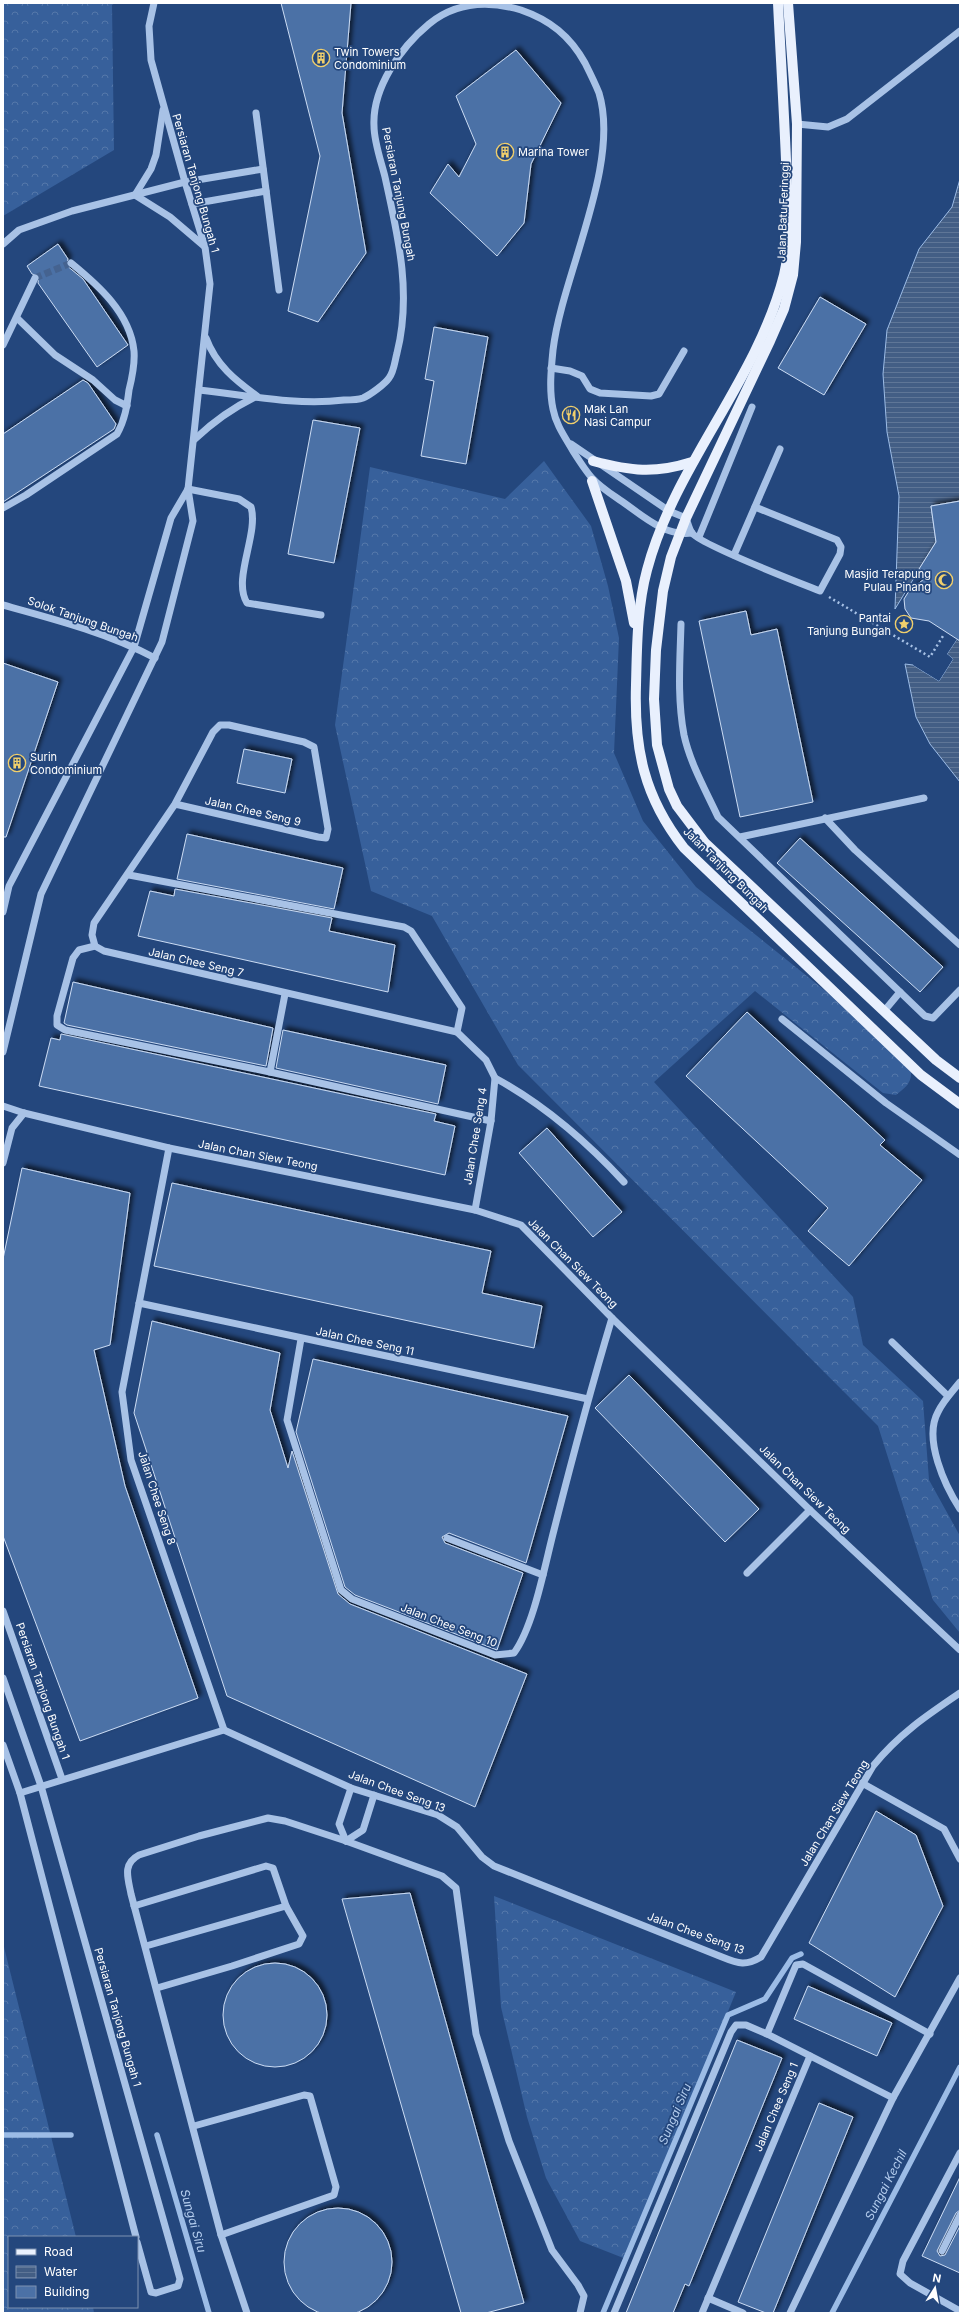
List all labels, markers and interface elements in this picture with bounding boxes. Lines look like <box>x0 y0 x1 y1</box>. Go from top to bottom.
place label: Twin Towers Condominium <box>334 45 406 72</box>
building icon: Twin Towers Condominium <box>311 48 331 68</box>
street label: Persiaran Tanjong Bungah 1 <box>169 112 223 254</box>
street label: Persiaran Tanjung Bungah <box>379 126 419 262</box>
building icon: Marina Tower <box>495 142 515 162</box>
place label: Marina Tower <box>518 145 589 159</box>
street label: Jalan Batu Feringgi <box>774 162 792 262</box>
place label: Mak Lan Nasi Campur <box>584 402 651 429</box>
restaurant icon: Mak Lan Nasi Campur <box>561 405 581 425</box>
place label: Masjid Terapung Pulau Pinang <box>844 567 931 594</box>
mosque icon: Masjid Terapung Pulau Pinang <box>934 570 954 590</box>
street label: Solok Tanjung Bungah <box>26 593 140 645</box>
place label: Pantai Tanjung Bungah <box>807 611 891 638</box>
place icon: Pantai Tanjung Bungah <box>894 614 914 634</box>
place label: Surin Condominium <box>30 750 102 777</box>
building icon: Surin Condominium <box>7 753 27 773</box>
street label: Jalan Chee Seng 9 <box>204 793 302 829</box>
street label: Jalan Tanjung Bungah <box>680 824 772 916</box>
street label: Jalan Chee Seng 7 <box>147 944 245 980</box>
street label: Jalan Chee Seng 4 <box>460 1086 490 1186</box>
street label: Jalan Chan Siew Teong <box>197 1137 319 1173</box>
street label: Jalan Chan Siew Teong <box>525 1215 621 1311</box>
street label: Jalan Chee Seng 11 <box>315 1324 415 1358</box>
street label: Jalan Chan Siew Teong <box>756 1442 854 1536</box>
street label: Jalan Chee Seng 8 <box>135 1449 179 1547</box>
street label: Jalan Chee Seng 10 <box>399 1600 499 1650</box>
street label: Persiaran Tanjong Bungah 1 <box>13 1621 73 1761</box>
street label: Jalan Chan Siew Teong <box>797 1757 871 1869</box>
street label: Jalan Chee Seng 13 <box>346 1767 448 1815</box>
street label: Jalan Chee Seng 13 <box>645 1909 747 1957</box>
street label: Persiaran Tanjong Bungah 1 <box>91 1946 145 2088</box>
street label: Jalan Chee Seng 1 <box>751 2060 801 2154</box>
water label: Sungai Siru <box>655 2081 694 2147</box>
water label: Sungai Kechil <box>861 2147 910 2223</box>
water label: Sungai Siru <box>177 2187 210 2254</box>
legend <box>8 2236 138 2308</box>
text: Road <box>44 2244 73 2259</box>
text: Water <box>44 2264 78 2279</box>
north arrow <box>915 2268 955 2308</box>
text: N <box>931 2271 942 2286</box>
text: Building <box>44 2284 89 2299</box>

